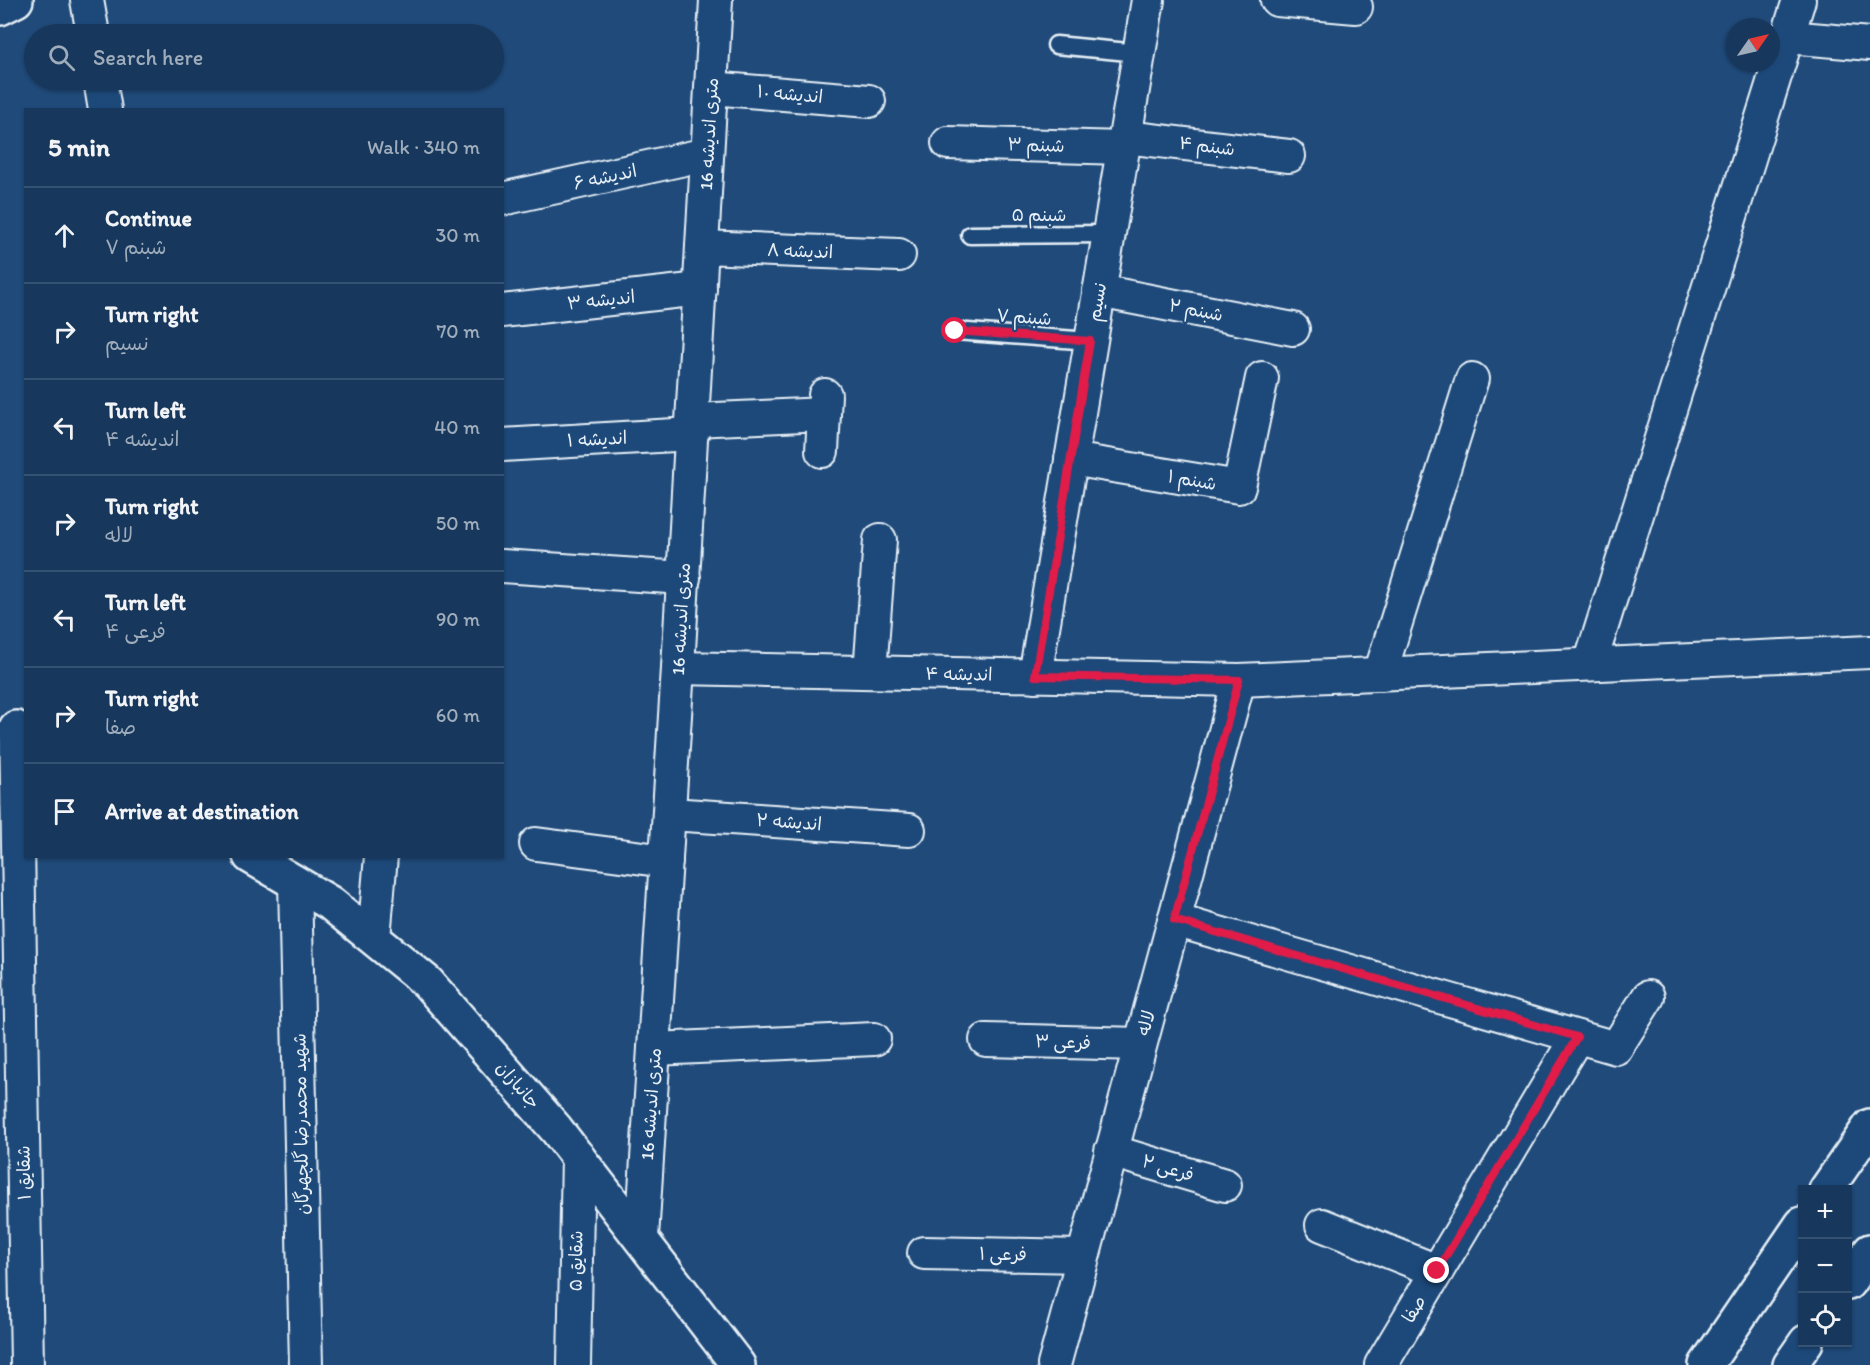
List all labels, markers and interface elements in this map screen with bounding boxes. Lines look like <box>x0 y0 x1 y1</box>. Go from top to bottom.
north arrow <box>1726 18 1780 72</box>
search box <box>24 24 504 90</box>
icon: search <box>45 41 78 74</box>
text: Search here <box>93 44 203 71</box>
street label: 16 متری اندیشه <box>695 77 723 191</box>
street label: اندیشه ۱۰ <box>756 80 824 108</box>
text: 5 min <box>48 131 110 163</box>
street label: شبنم ۴ <box>1177 132 1236 163</box>
street label: شبنم ۳ <box>1007 133 1065 160</box>
text: Walk · 340 m <box>367 135 480 159</box>
street label: اندیشه ۶ <box>571 160 639 194</box>
street label: شبنم ۵ <box>1011 204 1067 229</box>
text: Continue <box>105 205 192 232</box>
icon: ahead <box>48 219 81 252</box>
text: 30 m <box>435 223 480 247</box>
text: شبنم ۷ <box>105 235 166 259</box>
street label: اندیشه ۸ <box>767 239 833 263</box>
street label: نسیم <box>1083 281 1114 324</box>
street label: اندیشه ۳ <box>566 285 636 315</box>
street label: شبنم ۲ <box>1166 294 1225 329</box>
text: Turn right <box>105 301 199 328</box>
street label: شبنم ۷ <box>995 304 1052 333</box>
icon: right <box>48 315 81 348</box>
route start <box>941 317 967 343</box>
text: 70 m <box>436 319 480 343</box>
text: نسیم <box>105 331 149 355</box>
text: Turn left <box>105 397 186 424</box>
icon: left <box>48 411 81 444</box>
text: 40 m <box>434 415 480 439</box>
street label: اندیشه ۱ <box>566 426 628 452</box>
text: اندیشه ۴ <box>105 427 180 451</box>
street label: شبنم ۱ <box>1165 465 1218 498</box>
text: Turn right <box>105 493 199 520</box>
icon: right <box>48 507 81 540</box>
text: 50 m <box>436 511 480 535</box>
text: لاله <box>105 523 133 547</box>
street label: 16 متری اندیشه <box>667 562 695 676</box>
text: Turn left <box>105 589 186 616</box>
icon: left <box>48 603 81 636</box>
text: 90 m <box>436 607 480 631</box>
text: فرعی ۴ <box>105 619 166 643</box>
street label: اندیشه ۴ <box>925 662 993 686</box>
text: Turn right <box>105 685 199 712</box>
icon: right <box>48 699 81 732</box>
text: 60 m <box>436 703 480 727</box>
text: صفا <box>105 715 136 739</box>
icon: arrive <box>48 795 81 828</box>
text: Arrive at destination <box>105 798 299 825</box>
street label: اندیشه ۲ <box>755 809 823 835</box>
street label: لاله <box>1132 1008 1160 1038</box>
street label: فرعی ۳ <box>1035 1030 1091 1054</box>
street label: شهید محمدرضا گلچهرگان <box>288 1033 315 1215</box>
street label: 16 متری اندیشه <box>636 1047 666 1161</box>
street label: جانبازان <box>491 1057 545 1113</box>
street label: شقایق ۱ <box>13 1145 35 1201</box>
street label: فرعی ۲ <box>1139 1150 1197 1186</box>
map controls <box>1798 1185 1852 1347</box>
button: + <box>1798 1185 1852 1239</box>
street label: شقایق ۵ <box>564 1230 588 1292</box>
button: − <box>1798 1239 1852 1293</box>
street label: فرعی ۱ <box>979 1243 1027 1265</box>
route end <box>1423 1257 1449 1283</box>
street label: صفا <box>1397 1291 1431 1327</box>
button: locate <box>1798 1293 1852 1347</box>

